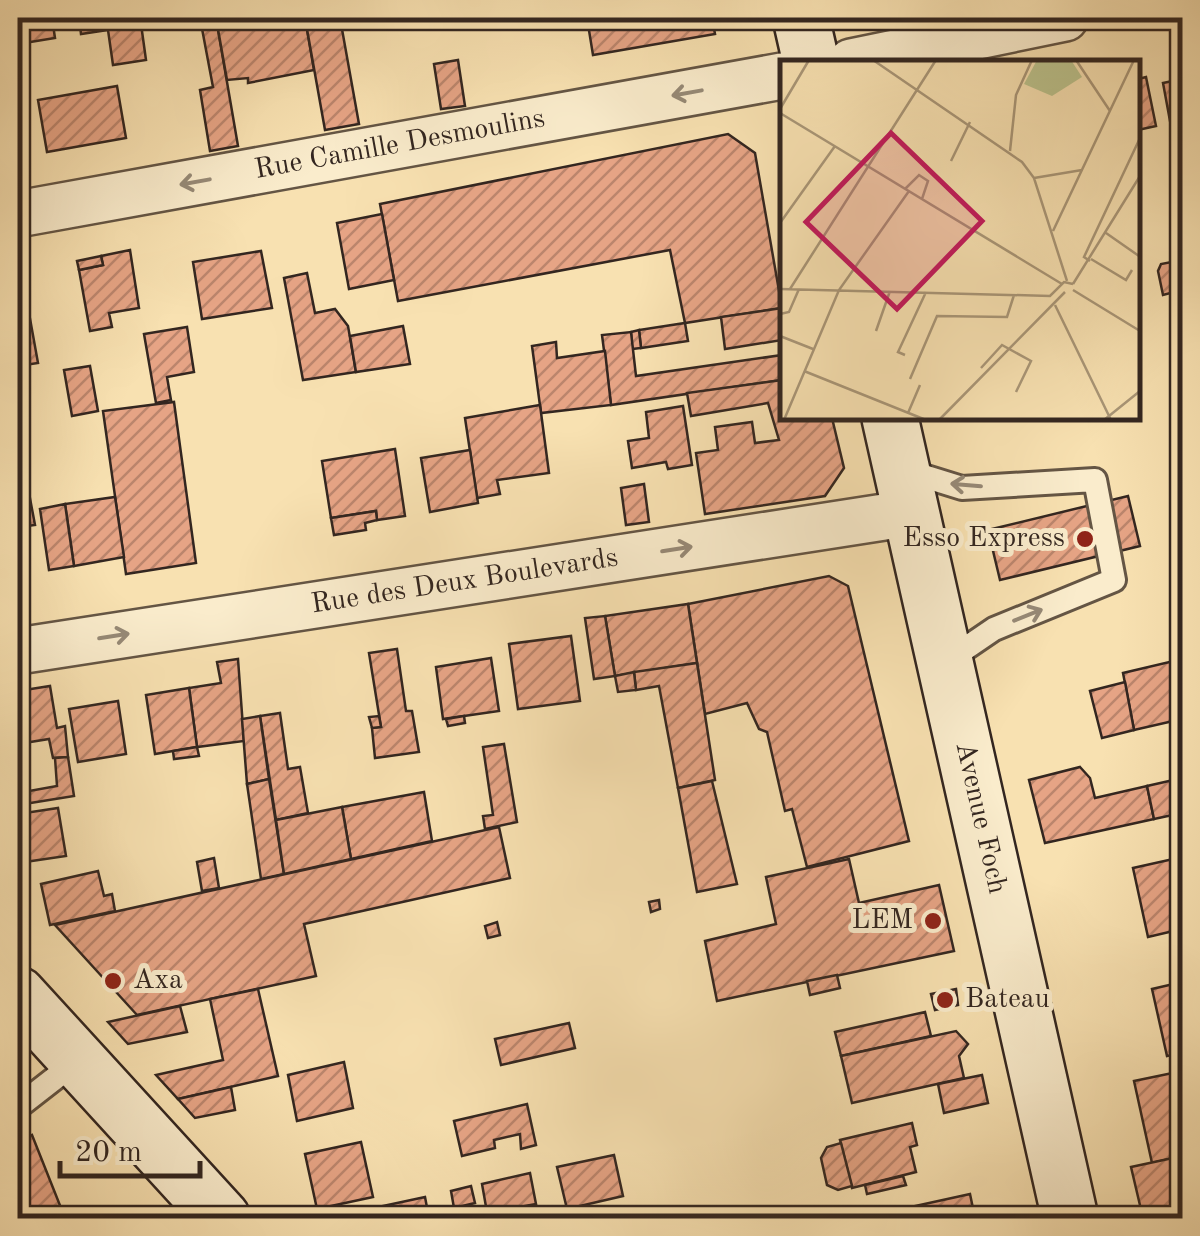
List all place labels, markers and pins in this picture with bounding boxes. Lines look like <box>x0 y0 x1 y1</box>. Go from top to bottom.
place label: Esso Express <box>903 525 1065 553</box>
marker: Esso Express <box>1074 528 1096 550</box>
place label: LEM <box>851 907 913 935</box>
marker: LEM <box>922 910 944 932</box>
place label: Axa <box>133 967 183 995</box>
marker: Axa <box>102 970 124 992</box>
place label: Bateau <box>965 986 1050 1014</box>
marker: Bateau <box>934 989 956 1011</box>

